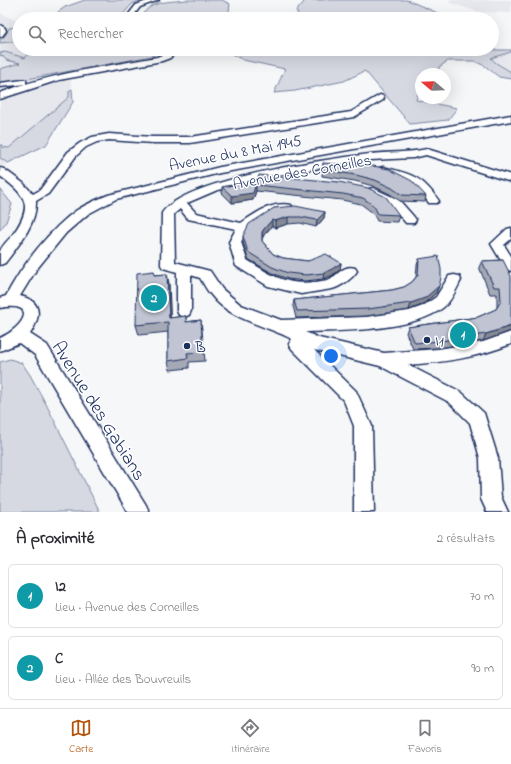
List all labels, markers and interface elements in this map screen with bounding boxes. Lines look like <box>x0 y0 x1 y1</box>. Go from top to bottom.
search box <box>12 12 499 56</box>
icon: search <box>26 23 48 45</box>
text: Rechercher <box>58 23 123 45</box>
north arrow <box>415 68 451 104</box>
street label: Avenue du 8 Mai 1945 <box>167 129 304 179</box>
street label: Avenue des Corneilles <box>231 149 374 197</box>
pin: 2 <box>141 283 167 313</box>
pin: 1 <box>450 320 476 350</box>
place label: I1 <box>435 330 444 354</box>
marker: I1 <box>422 335 432 345</box>
street label: Avenue des Gabians <box>44 336 152 486</box>
place label: B <box>194 336 206 360</box>
marker: B <box>182 341 192 351</box>
your location <box>321 346 341 366</box>
text: À proximité <box>16 526 94 551</box>
text: 2 résultats <box>437 529 495 548</box>
text: I2 <box>55 576 66 598</box>
text: 1 <box>28 587 32 606</box>
text: 70 m <box>470 587 494 606</box>
text: Lieu · Avenue des Corneilles <box>55 598 199 617</box>
text: C <box>55 648 63 670</box>
text: 2 <box>27 659 33 678</box>
text: 90 m <box>471 659 494 678</box>
text: Lieu · Allée des Bouvreuils <box>55 670 191 689</box>
tab: Carte <box>69 717 93 757</box>
tab: Itinéraire <box>231 717 270 757</box>
tab: Favoris <box>408 717 442 757</box>

